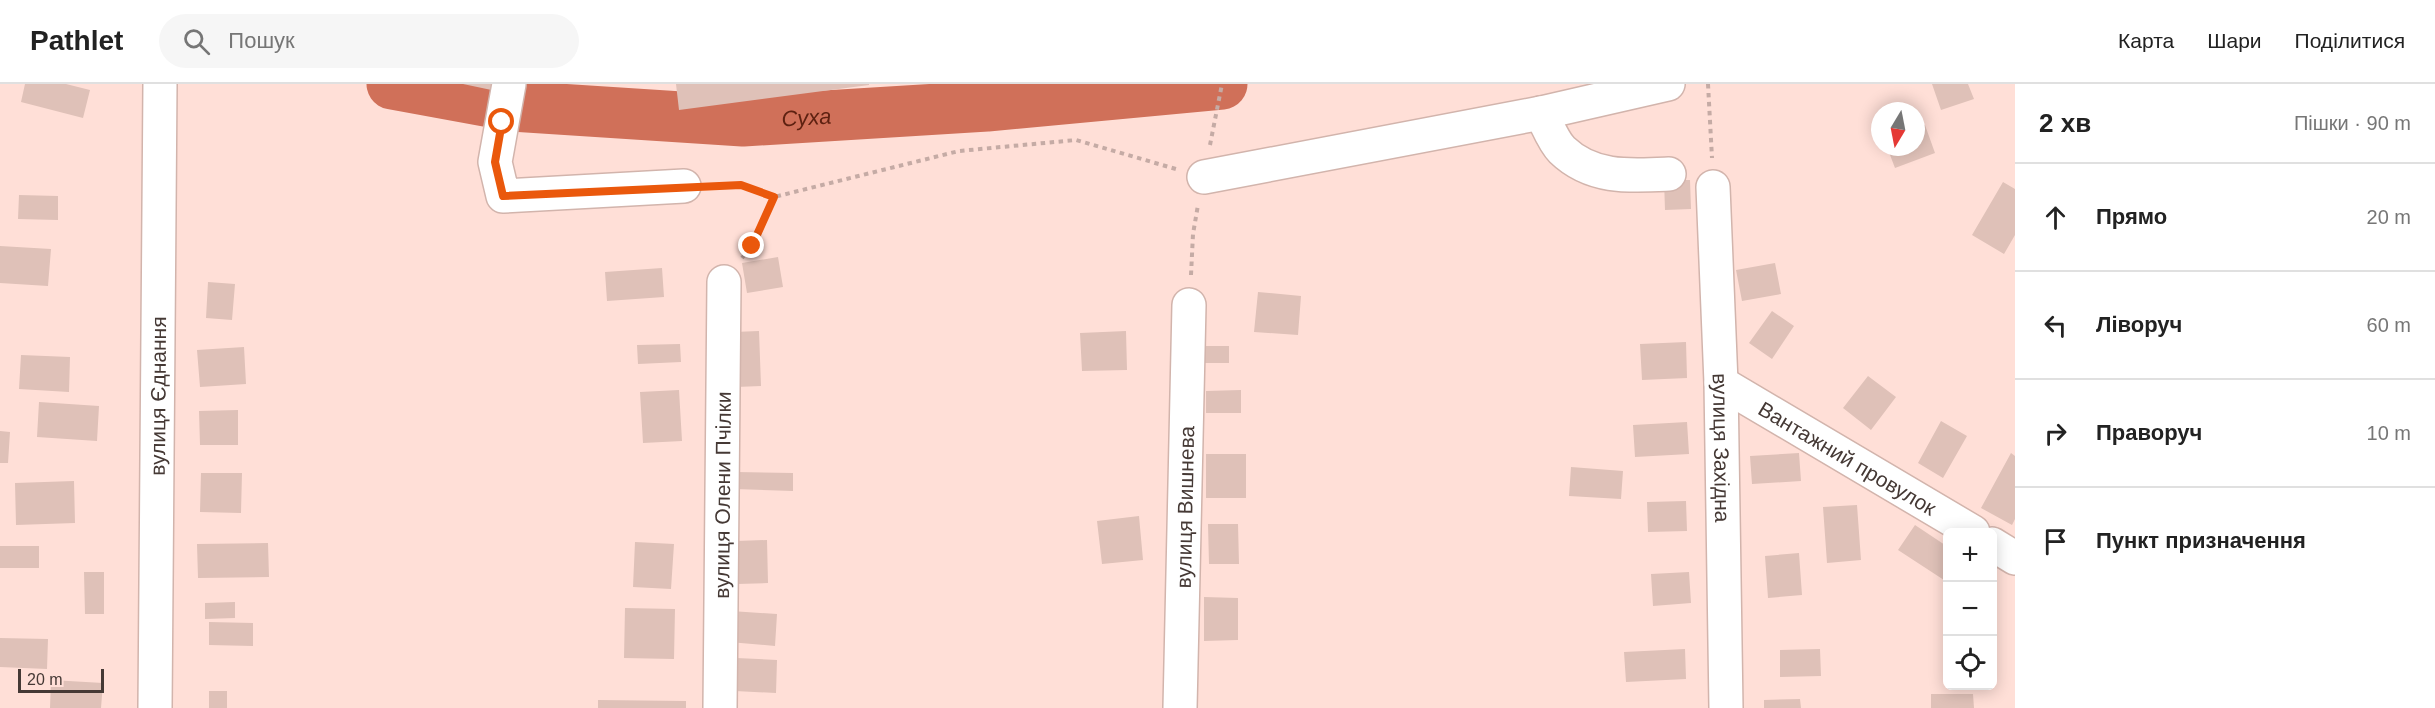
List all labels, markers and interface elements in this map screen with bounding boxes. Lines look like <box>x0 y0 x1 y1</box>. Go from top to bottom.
search box <box>159 14 579 68</box>
text: Pathlet <box>30 25 123 56</box>
icon: search <box>180 25 213 58</box>
text: Пошук <box>228 28 295 53</box>
text: Карта <box>2118 29 2174 52</box>
text: Шари <box>2207 29 2262 52</box>
text: Поділитися <box>2295 29 2405 52</box>
north arrow <box>1871 102 1925 156</box>
water label: Суха <box>781 103 832 131</box>
route start <box>488 108 514 134</box>
text: 2 хв <box>2039 108 2091 138</box>
text: Пішки · 90 m <box>2294 112 2411 134</box>
icon: ahead <box>2039 201 2072 234</box>
text: Прямо <box>2096 204 2167 229</box>
text: 20 m <box>2367 206 2411 228</box>
route end <box>738 232 764 258</box>
icon: left <box>2039 309 2072 342</box>
text: Ліворуч <box>2096 312 2182 337</box>
text: 60 m <box>2367 314 2411 336</box>
street label: вулиця Єднання <box>145 316 170 476</box>
street label: вулиця Західна <box>1709 373 1735 523</box>
street label: вулиця Олени Пчілки <box>710 391 734 599</box>
street label: Вантажний провулок <box>1755 396 1941 520</box>
icon: right <box>2039 417 2072 450</box>
text: Праворуч <box>2096 420 2202 445</box>
text: 10 m <box>2367 422 2411 444</box>
street label: вулиця Вишнева <box>1171 425 1198 589</box>
icon: arrive <box>2039 525 2072 558</box>
map controls <box>1943 528 1997 690</box>
button: + <box>1943 528 1997 582</box>
text: Пункт призначення <box>2096 528 2306 553</box>
button: − <box>1943 582 1997 636</box>
button: locate <box>1943 636 1997 690</box>
scale bar <box>18 666 104 694</box>
text: 20 m <box>27 671 63 688</box>

